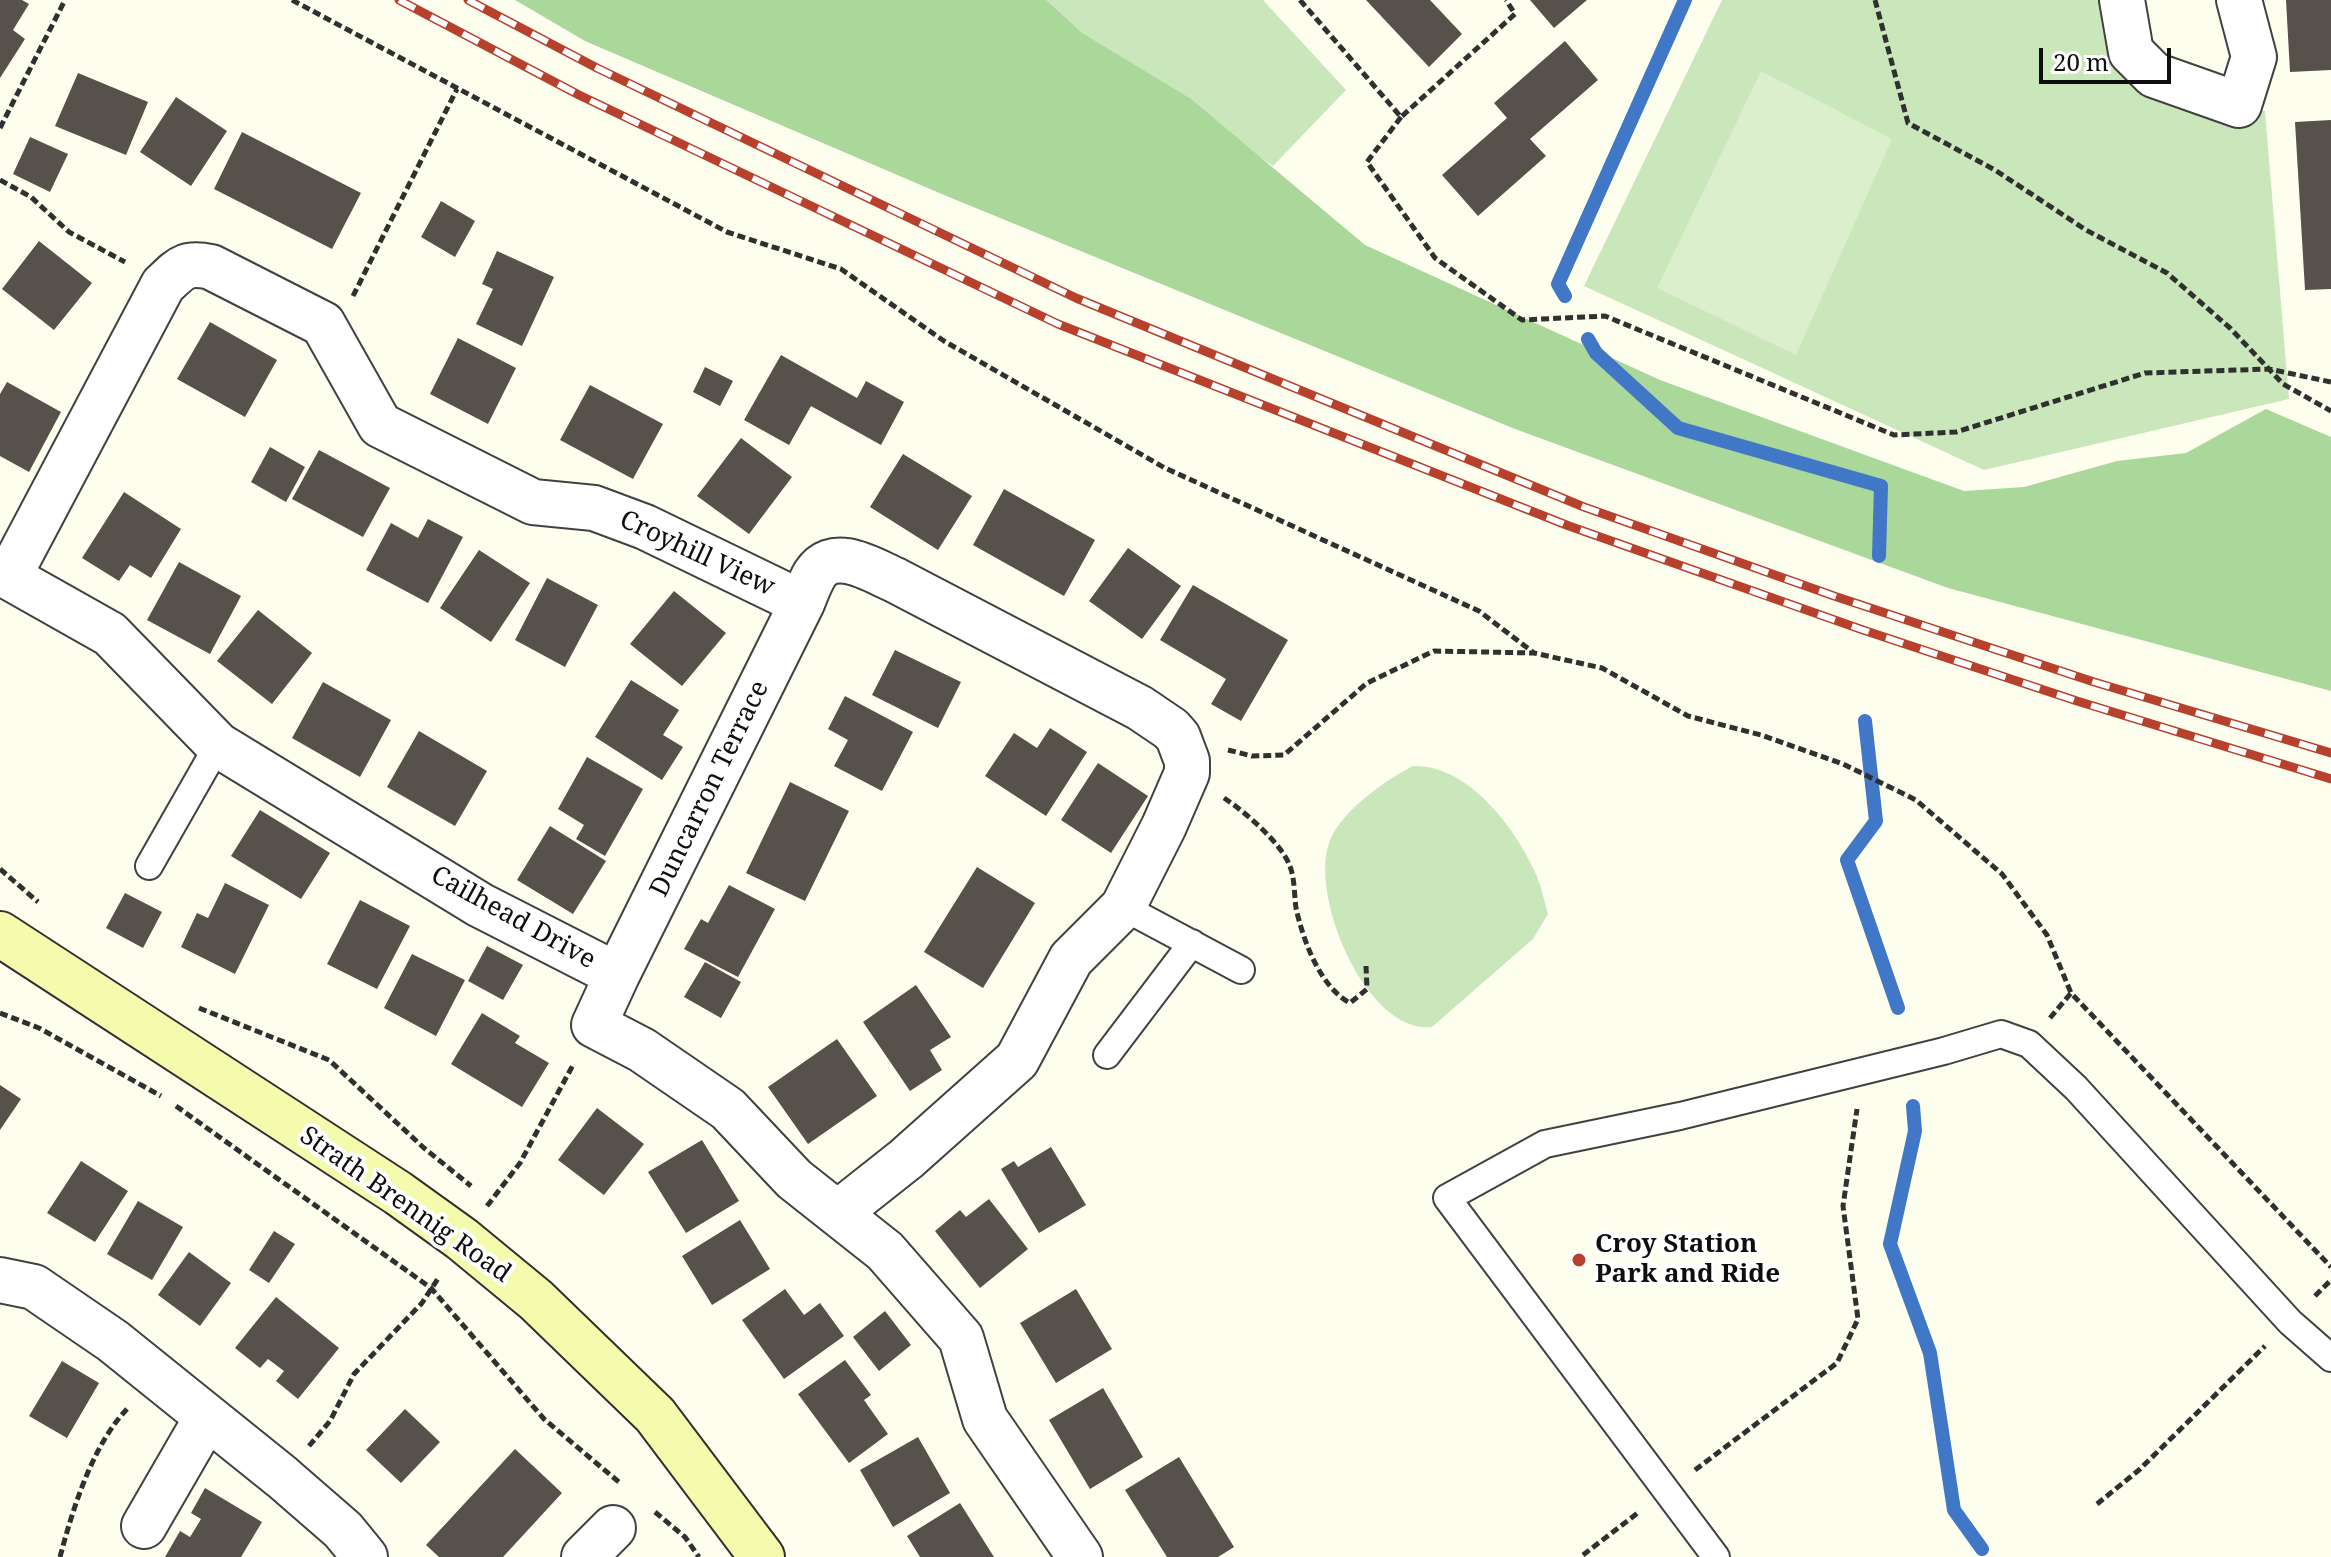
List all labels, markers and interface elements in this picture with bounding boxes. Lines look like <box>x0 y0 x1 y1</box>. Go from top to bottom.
scale bar <box>2043 32 2175 82</box>
text: 20 m <box>2053 45 2109 78</box>
street label: Croyhill View <box>615 505 779 603</box>
street label: Duncarron Terrace <box>644 676 776 902</box>
street label: Cailhead Drive <box>425 860 601 976</box>
street label: Strath Brennig Road <box>293 1120 517 1290</box>
place label: Croy Station Park and Ride <box>1595 1229 1780 1290</box>
marker: Croy Station Park and Ride <box>1570 1251 1588 1269</box>

